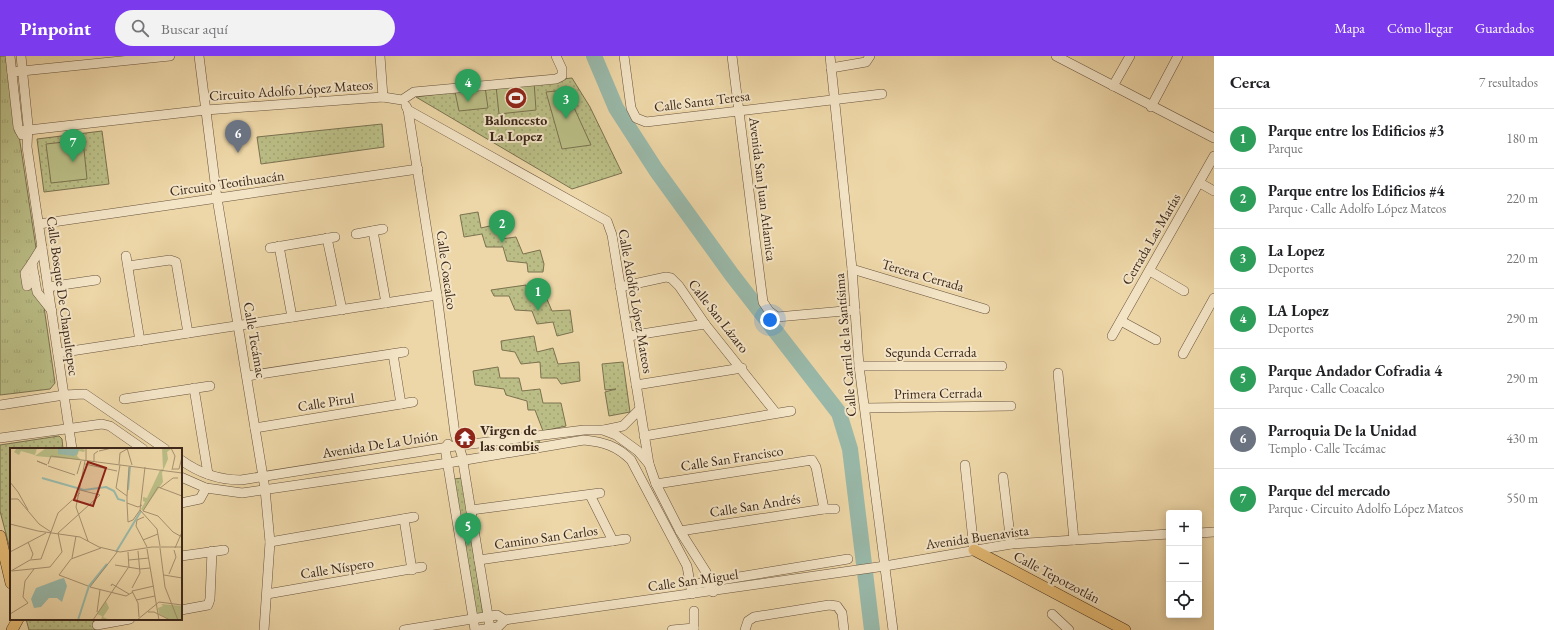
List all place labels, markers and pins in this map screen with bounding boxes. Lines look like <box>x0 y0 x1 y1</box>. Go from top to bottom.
pin: 4 <box>455 69 481 102</box>
sports icon: Baloncesto La Lopez <box>503 85 529 111</box>
pin: 3 <box>553 86 579 119</box>
place label: Baloncesto La Lopez <box>485 111 547 145</box>
pin: 6 <box>225 120 251 153</box>
pin: 7 <box>60 129 86 162</box>
pin: 2 <box>489 210 515 243</box>
pin: 1 <box>525 278 551 311</box>
place label: Virgen de las combis <box>480 421 539 455</box>
temple icon: Virgen de las combis <box>452 425 478 451</box>
pin: 5 <box>455 513 481 546</box>

